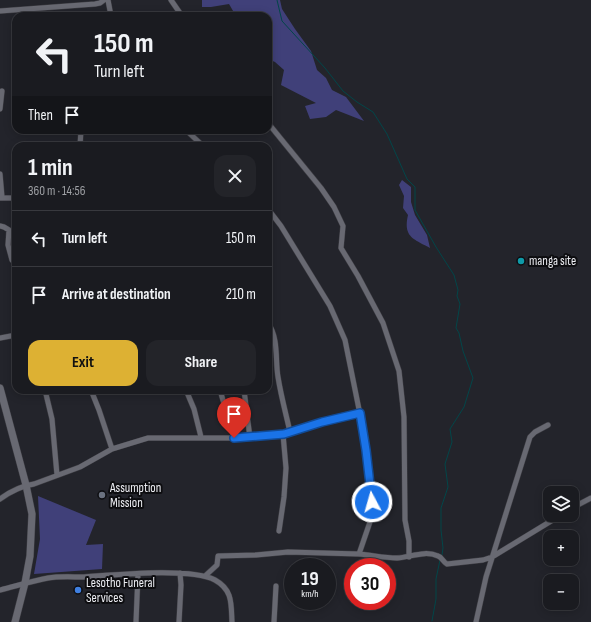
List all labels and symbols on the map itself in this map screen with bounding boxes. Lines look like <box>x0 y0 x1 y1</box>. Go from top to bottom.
place label: manga site <box>529 253 576 269</box>
marker: manga site <box>516 256 526 266</box>
pin <box>217 397 251 438</box>
place label: Assumption Mission <box>109 480 161 511</box>
position arrow <box>351 481 393 523</box>
marker: Assumption Mission <box>97 490 107 500</box>
speed limit sign: 30 <box>344 558 396 610</box>
place label: Lesotho Funeral Services <box>86 575 155 606</box>
marker: Lesotho Funeral Services <box>73 585 83 595</box>

